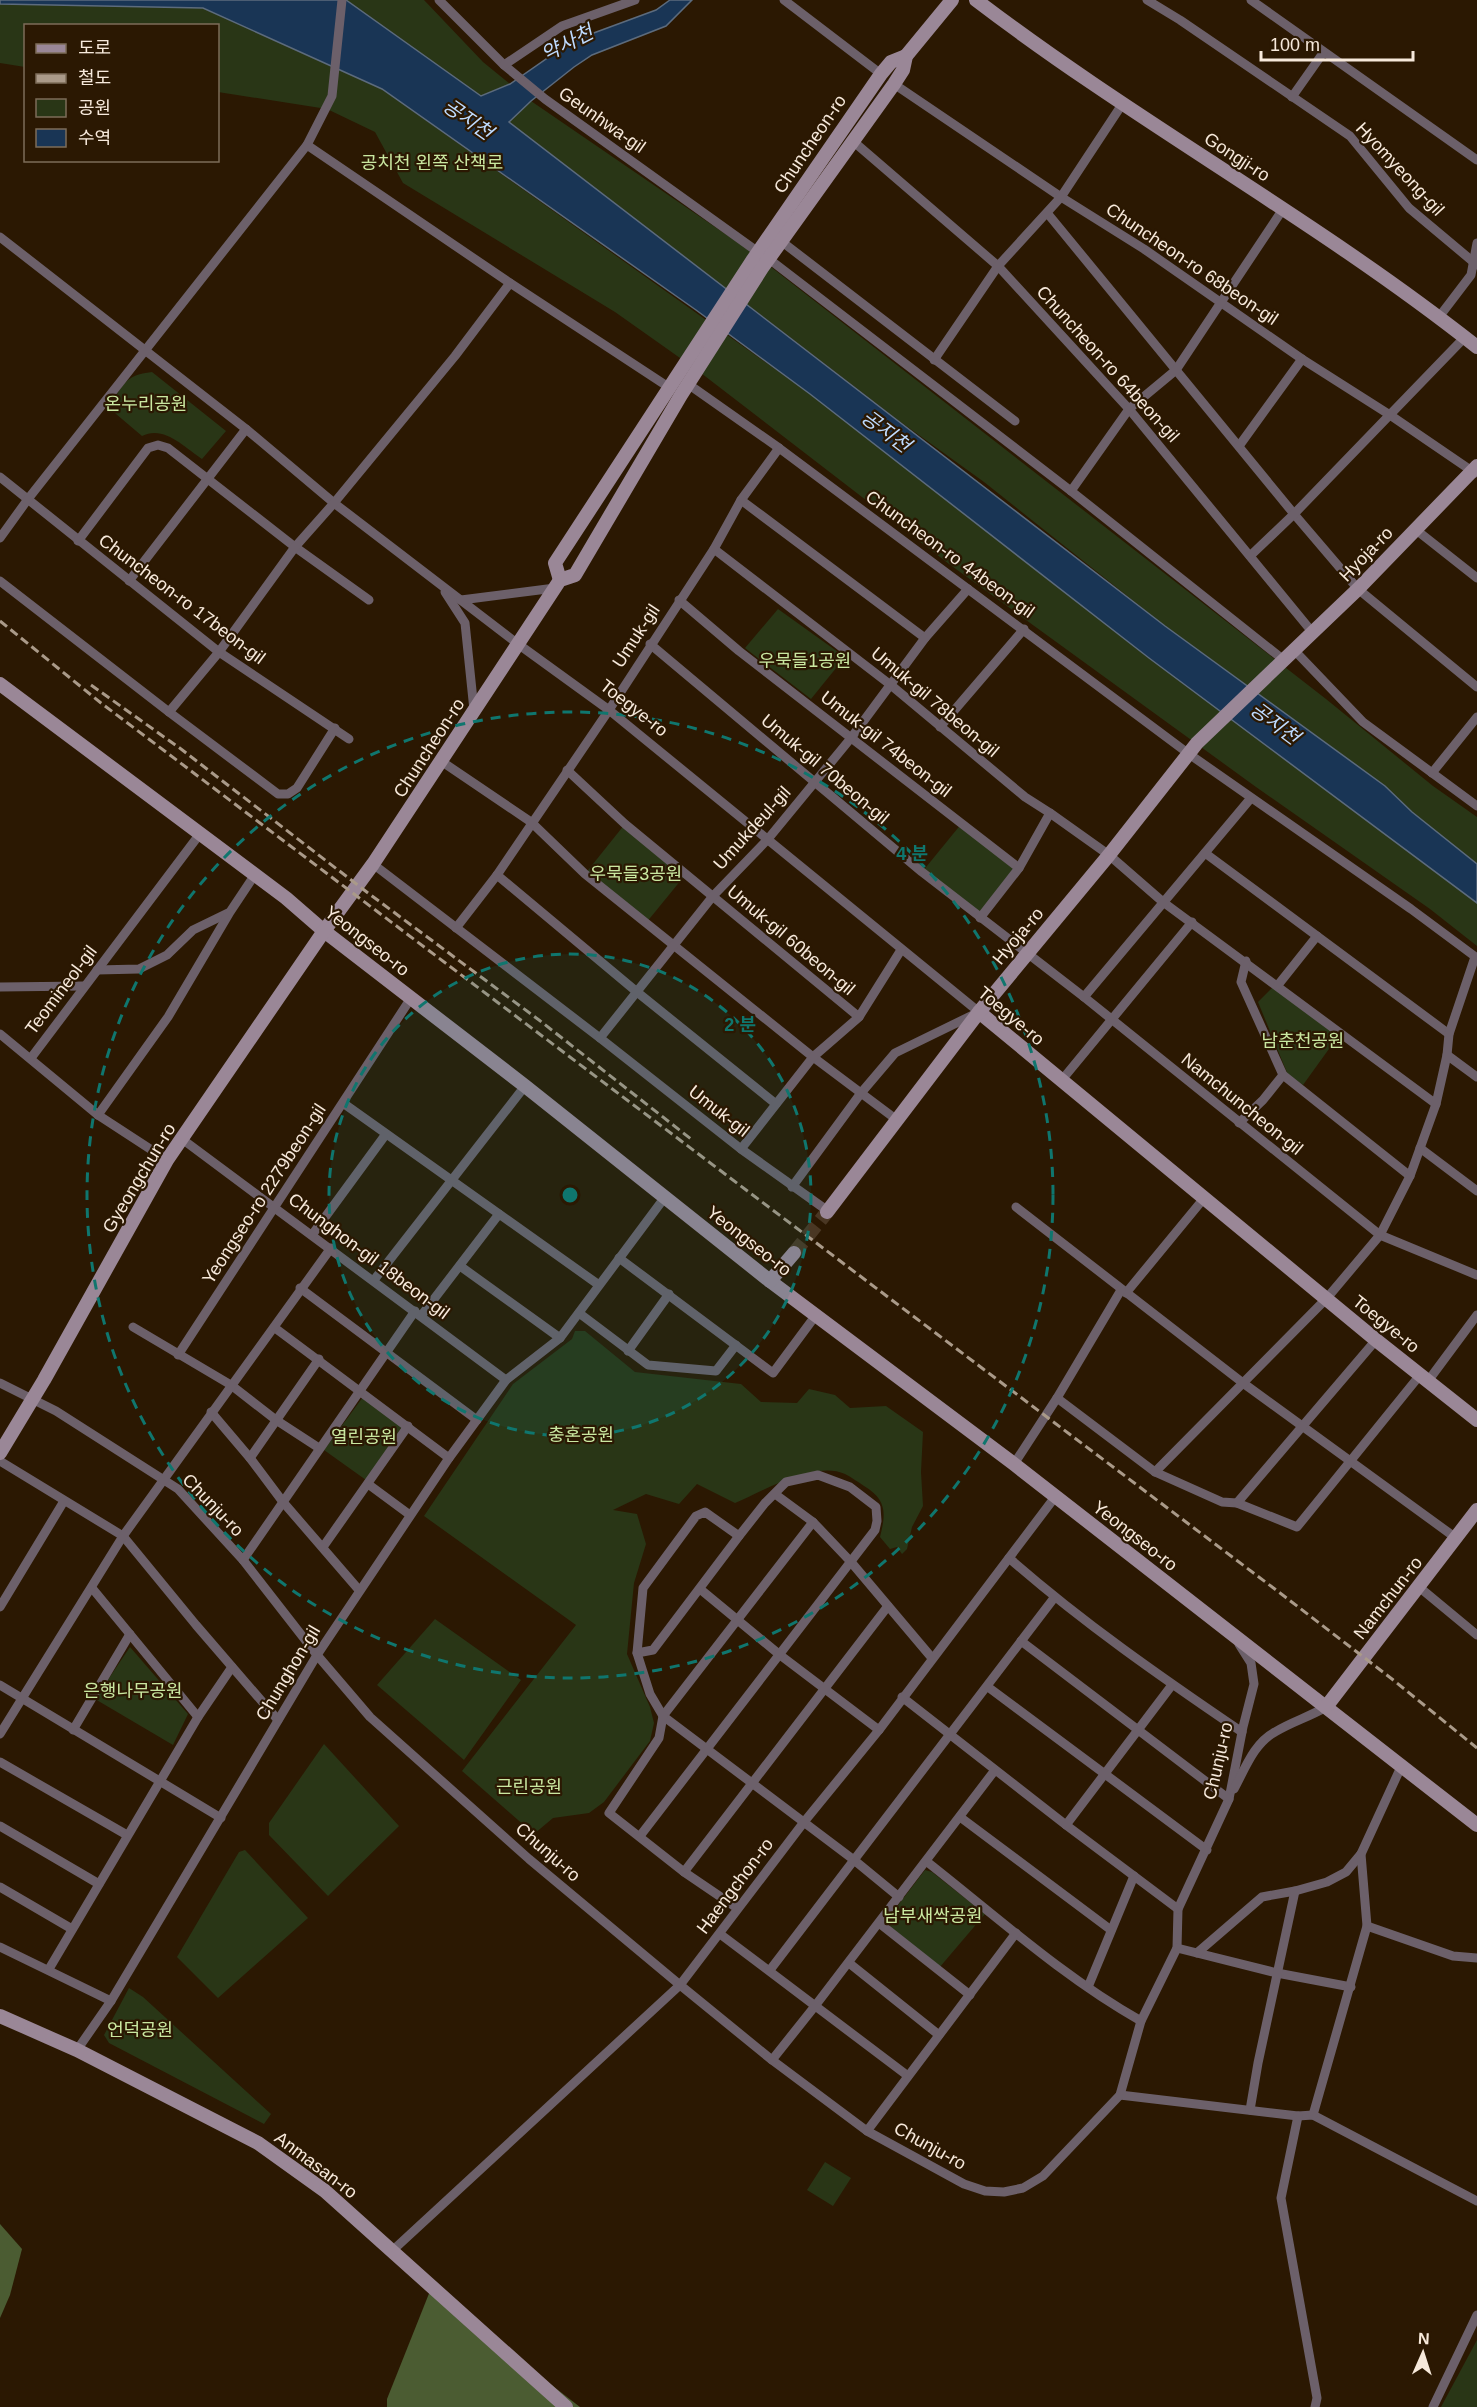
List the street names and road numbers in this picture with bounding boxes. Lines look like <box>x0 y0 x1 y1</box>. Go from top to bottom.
street label: Geunhwa-gil <box>555 83 649 157</box>
street label: Chuncheon-ro <box>770 91 850 197</box>
street label: Hyomyeong-gil <box>1352 118 1448 220</box>
street label: Gongji-ro <box>1201 128 1273 186</box>
street label: Chuncheon-ro 68beon-gil <box>1102 199 1282 329</box>
street label: Chuncheon-ro 64beon-gil <box>1033 282 1183 446</box>
street label: Chuncheon-ro 44beon-gil <box>862 486 1038 622</box>
street label: Hyoja-ro <box>1335 523 1397 585</box>
street label: Chuncheon-ro 17beon-gil <box>95 530 269 668</box>
street label: Umuk-gil <box>608 601 664 671</box>
street label: Umuk-gil 78beon-gil <box>867 643 1003 761</box>
street label: Toegye-ro <box>596 675 672 741</box>
street label: Umuk-gil 74beon-gil <box>817 687 955 801</box>
street label: Chuncheon-ro <box>390 695 468 801</box>
street label: Umuk-gil 70beon-gil <box>757 710 893 828</box>
street label: Umukdeul-gil <box>709 782 795 874</box>
street label: Umuk-gil 60beon-gil <box>723 881 859 999</box>
street label: Yeongseo-ro <box>321 902 413 980</box>
street label: Hyoja-ro <box>988 904 1048 968</box>
street label: Teomineol-gil <box>21 942 101 1038</box>
street label: Toegye-ro <box>974 983 1048 1049</box>
street label: Namchuncheon-gil <box>1177 1049 1307 1159</box>
street label: Umuk-gil <box>685 1081 753 1141</box>
street label: Yeongseo-ro 2279beon-gil <box>198 1100 330 1288</box>
street label: Gyeongchun-ro <box>98 1120 180 1236</box>
street label: Chunghon-gil 18beon-gil <box>285 1189 453 1323</box>
street label: Yeongseo-ro <box>703 1202 795 1280</box>
street label: Toegye-ro <box>1349 1291 1423 1357</box>
street label: Chunju-ro <box>178 1470 248 1540</box>
street label: Yeongseo-ro <box>1089 1497 1181 1575</box>
street label: Namchun-ro <box>1350 1553 1426 1643</box>
street label: Chunghon-gil <box>252 1622 324 1724</box>
street label: Chunju-ro <box>1199 1720 1237 1802</box>
street label: Chunju-ro <box>512 1819 584 1885</box>
street label: Haengchon-ro <box>693 1834 777 1938</box>
street label: Chunju-ro <box>891 2118 969 2174</box>
street label: Anmasan-ro <box>271 2128 361 2202</box>

